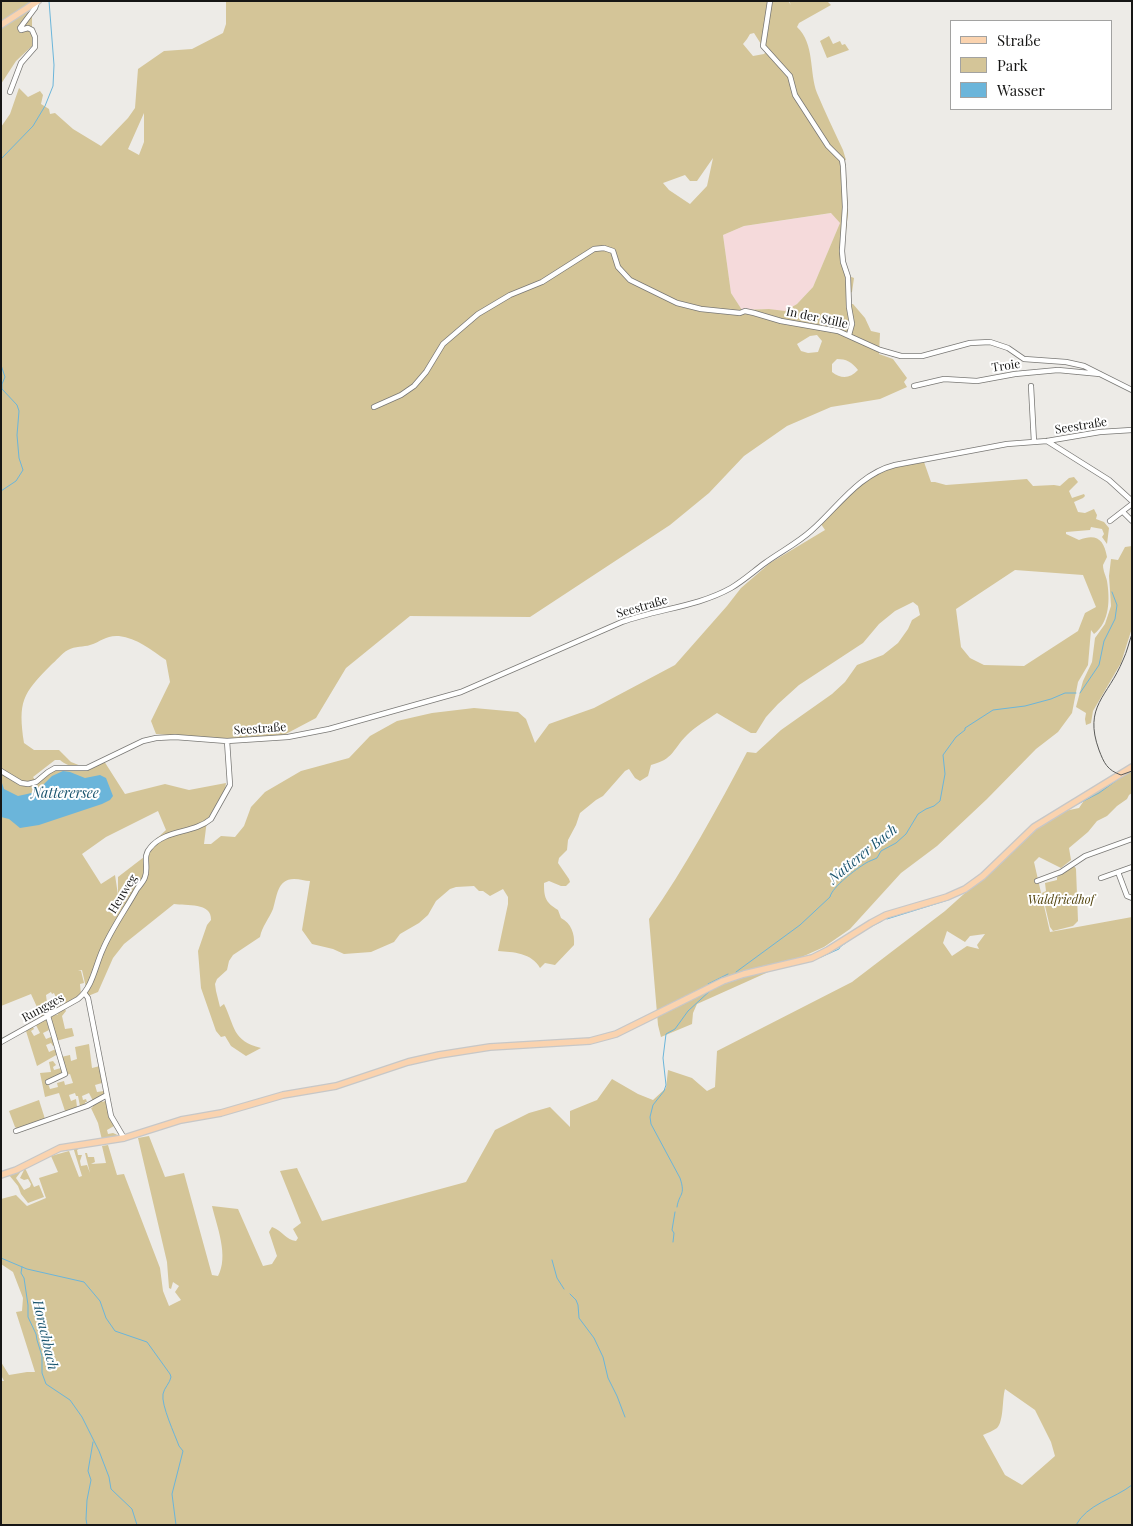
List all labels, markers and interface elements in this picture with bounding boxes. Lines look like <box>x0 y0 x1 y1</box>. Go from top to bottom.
legend <box>950 20 1113 110</box>
text: Straße <box>997 30 1041 50</box>
text: Park <box>997 55 1028 75</box>
text: Wasser <box>997 80 1045 100</box>
street label: In der Stille <box>785 304 849 332</box>
street label: Troie <box>991 357 1021 375</box>
street label: Seestraße <box>1054 415 1108 437</box>
street label: Seestraße <box>615 593 669 621</box>
street label: Seestraße <box>233 720 287 738</box>
water label: Natterersee <box>31 786 99 802</box>
water label: Natterer Bach <box>825 821 901 887</box>
street label: Heuweg <box>105 872 141 916</box>
park label: Waldfriedhof <box>1028 893 1094 907</box>
street label: Rungges <box>19 991 67 1025</box>
water label: Horachbach <box>29 1298 61 1372</box>

